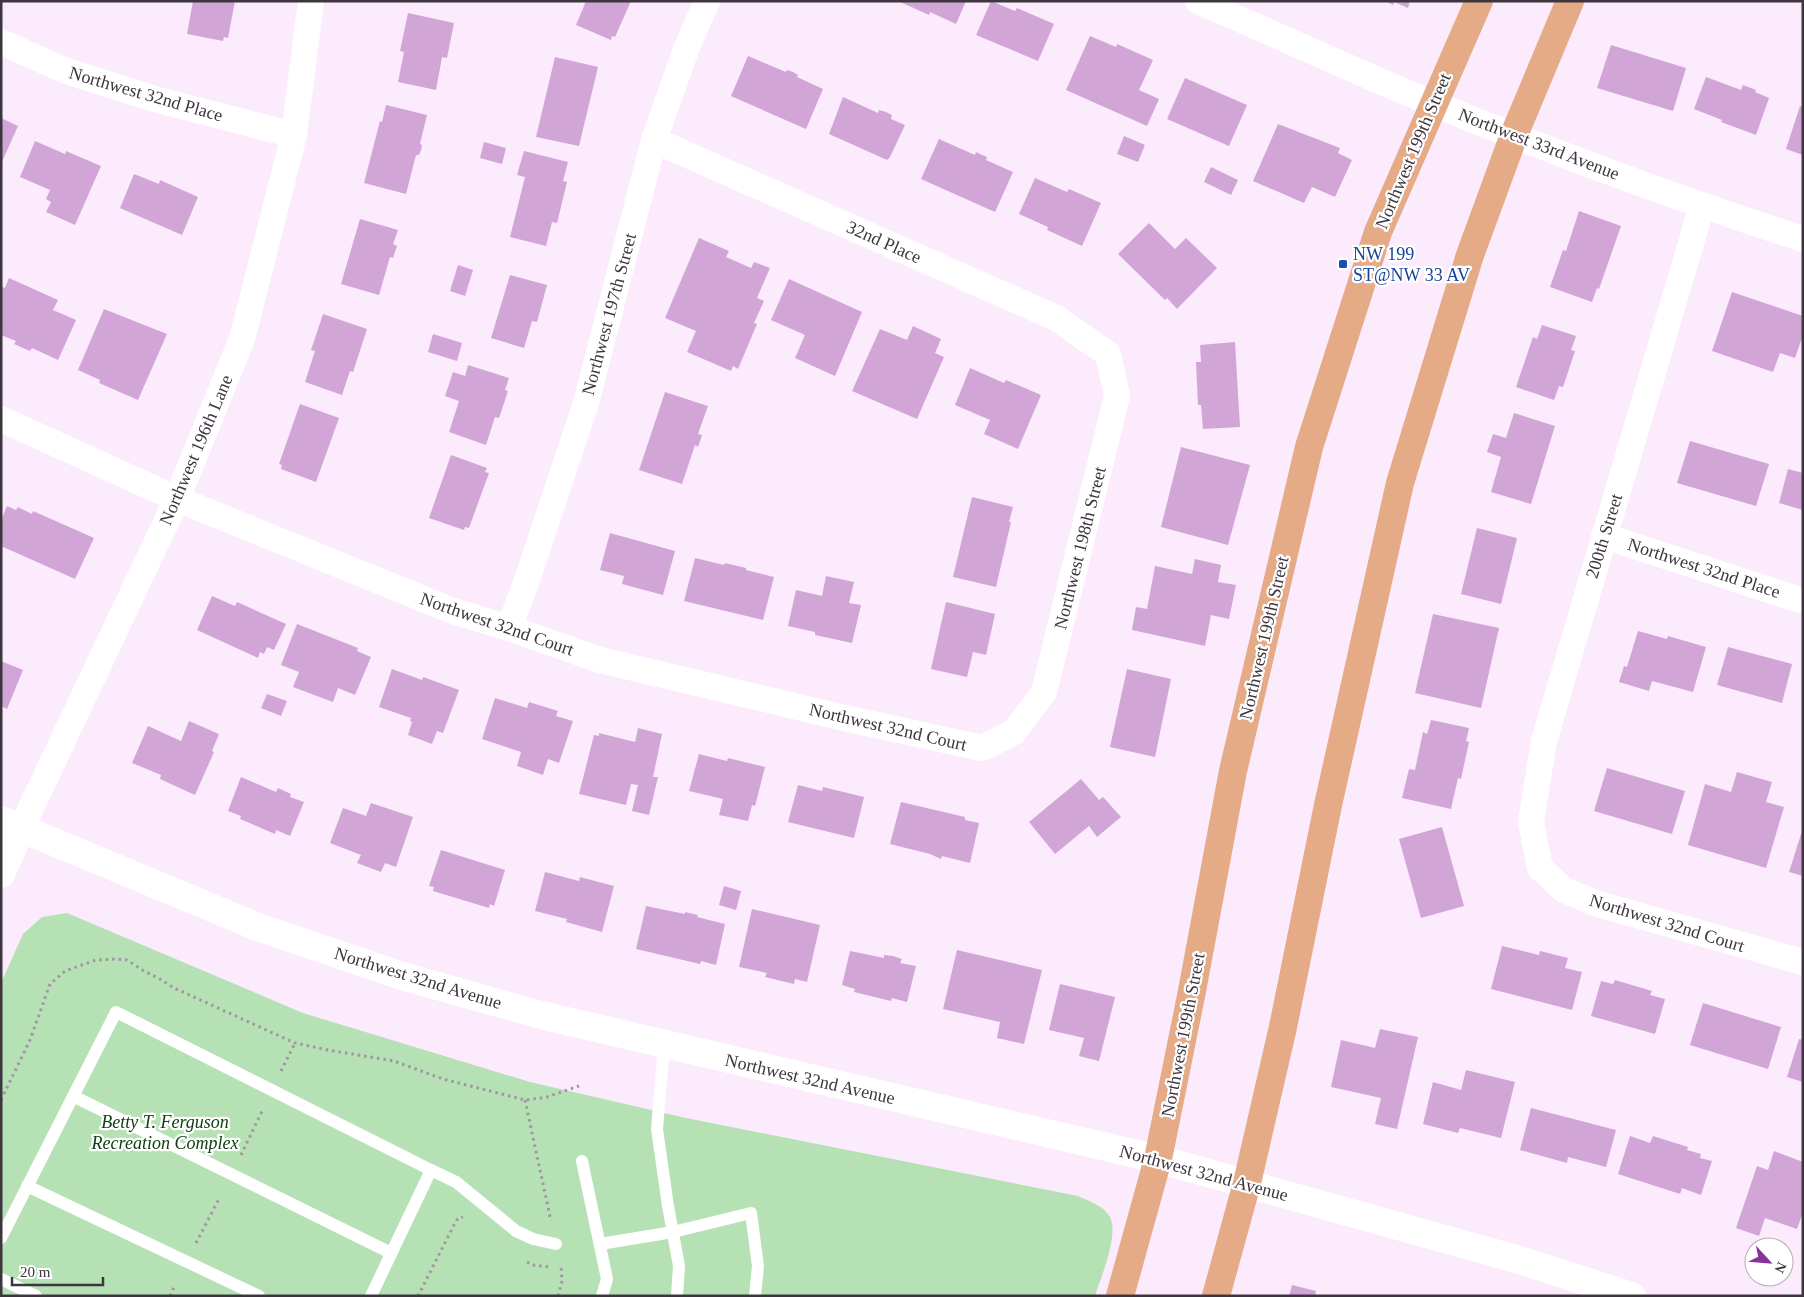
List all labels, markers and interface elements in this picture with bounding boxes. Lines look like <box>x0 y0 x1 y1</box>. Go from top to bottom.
street label: Northwest 32nd Place <box>67 62 225 126</box>
street label: Northwest 199th Street <box>1371 70 1455 232</box>
street label: Northwest 33rd Avenue <box>1456 104 1622 184</box>
street label: 32nd Place <box>844 217 924 267</box>
street label: Northwest 197th Street <box>578 231 640 397</box>
place label: NW 199 ST@NW 33 AV <box>1353 244 1470 285</box>
marker: NW 199 ST@NW 33 AV <box>1337 258 1349 270</box>
street label: Northwest 196th Lane <box>155 372 237 528</box>
street label: Northwest 198th Street <box>1050 465 1110 631</box>
street label: 200th Street <box>1582 491 1626 581</box>
street label: Northwest 32nd Place <box>1625 534 1783 602</box>
street label: Northwest 199th Street <box>1235 554 1293 722</box>
street label: Northwest 32nd Court <box>418 588 576 660</box>
street label: Northwest 32nd Court <box>807 699 969 755</box>
street label: Northwest 32nd Court <box>1587 890 1747 956</box>
street label: Northwest 32nd Avenue <box>332 943 504 1013</box>
street label: Northwest 199th Street <box>1157 951 1209 1119</box>
street label: Northwest 32nd Avenue <box>723 1050 897 1108</box>
park label: Betty T. Ferguson Recreation Complex <box>91 1112 238 1153</box>
street label: Northwest 32nd Avenue <box>1118 1141 1290 1205</box>
north arrow <box>1744 1237 1794 1287</box>
scale bar <box>12 1254 104 1286</box>
text: N <box>1771 1260 1789 1275</box>
text: 20 m <box>20 1264 51 1280</box>

